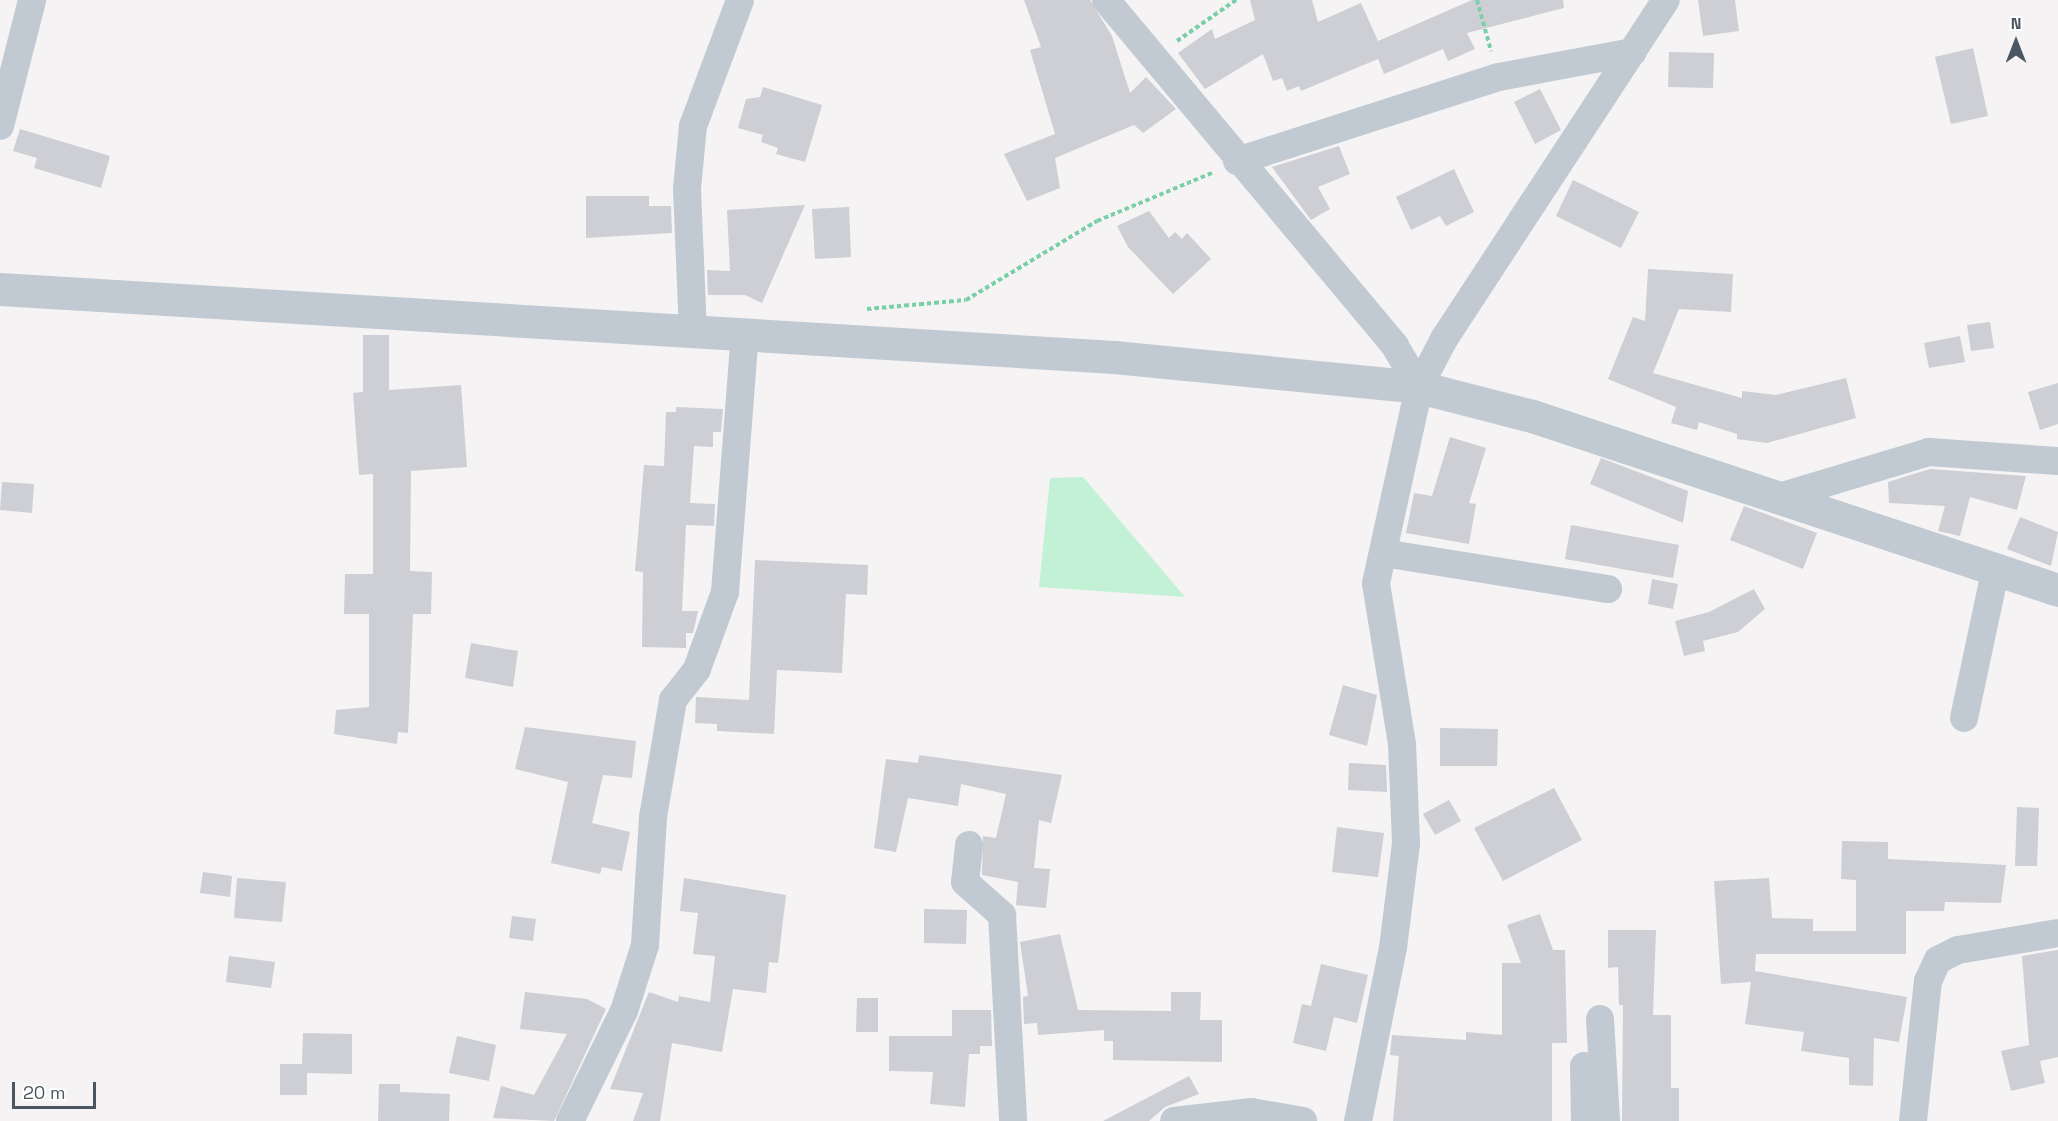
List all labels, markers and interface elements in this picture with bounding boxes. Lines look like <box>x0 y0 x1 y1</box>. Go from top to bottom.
north arrow <box>1986 12 2046 72</box>
text: N <box>2011 13 2021 34</box>
scale bar <box>15 1070 99 1108</box>
text: 20 m <box>23 1081 66 1104</box>

